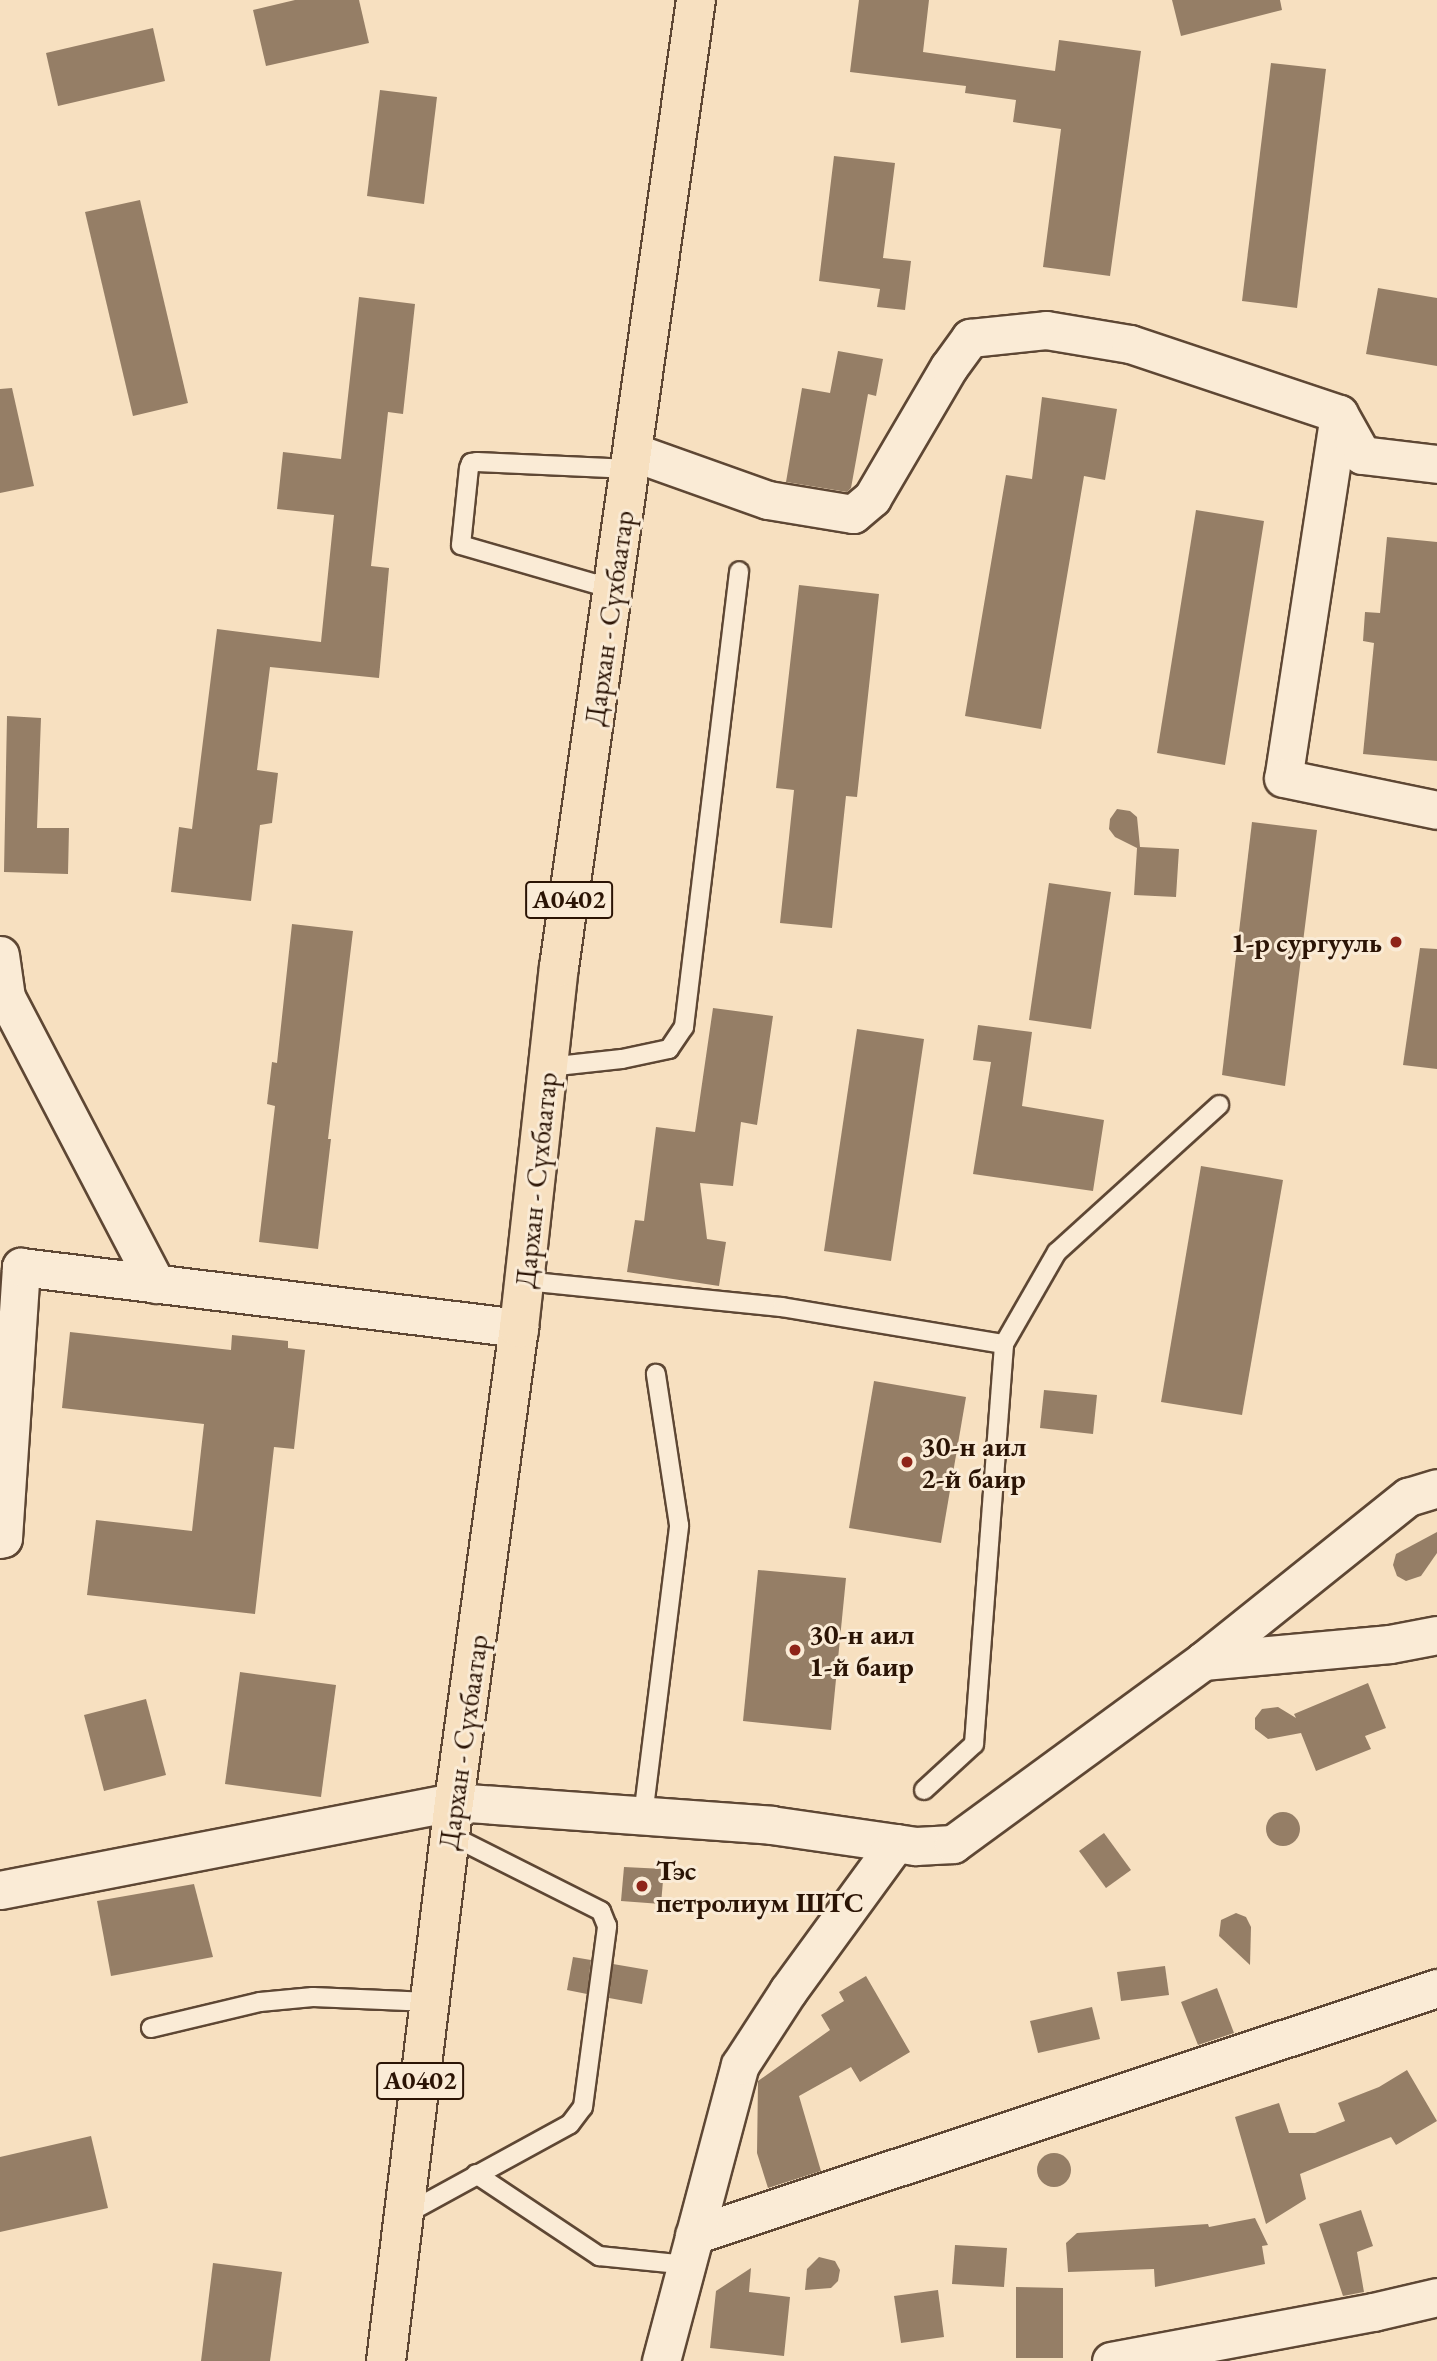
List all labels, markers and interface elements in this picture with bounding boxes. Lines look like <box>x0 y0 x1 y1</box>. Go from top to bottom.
street label: Дархан - Сүхбаатар <box>577 508 641 728</box>
road number: A0402 <box>524 878 614 923</box>
place label: 1-р сургууль <box>1231 925 1382 959</box>
marker: 1-р сургууль <box>1388 934 1404 950</box>
street label: Дархан - Сүхбаатар <box>508 1070 564 1290</box>
place label: 30-н аил 2-й баир <box>921 1429 1026 1495</box>
marker: 30-н аил 2-й баир <box>899 1454 915 1470</box>
place label: 30-н аил 1-й баир <box>809 1617 914 1683</box>
street label: Дархан - Сүхбаатар <box>431 1632 495 1852</box>
marker: 30-н аил 1-й баир <box>787 1642 803 1658</box>
place label: Тэс петролиум ШТС <box>656 1853 864 1919</box>
marker: Тэс петролиум ШТС <box>634 1878 650 1894</box>
road number: A0402 <box>374 2058 466 2104</box>

